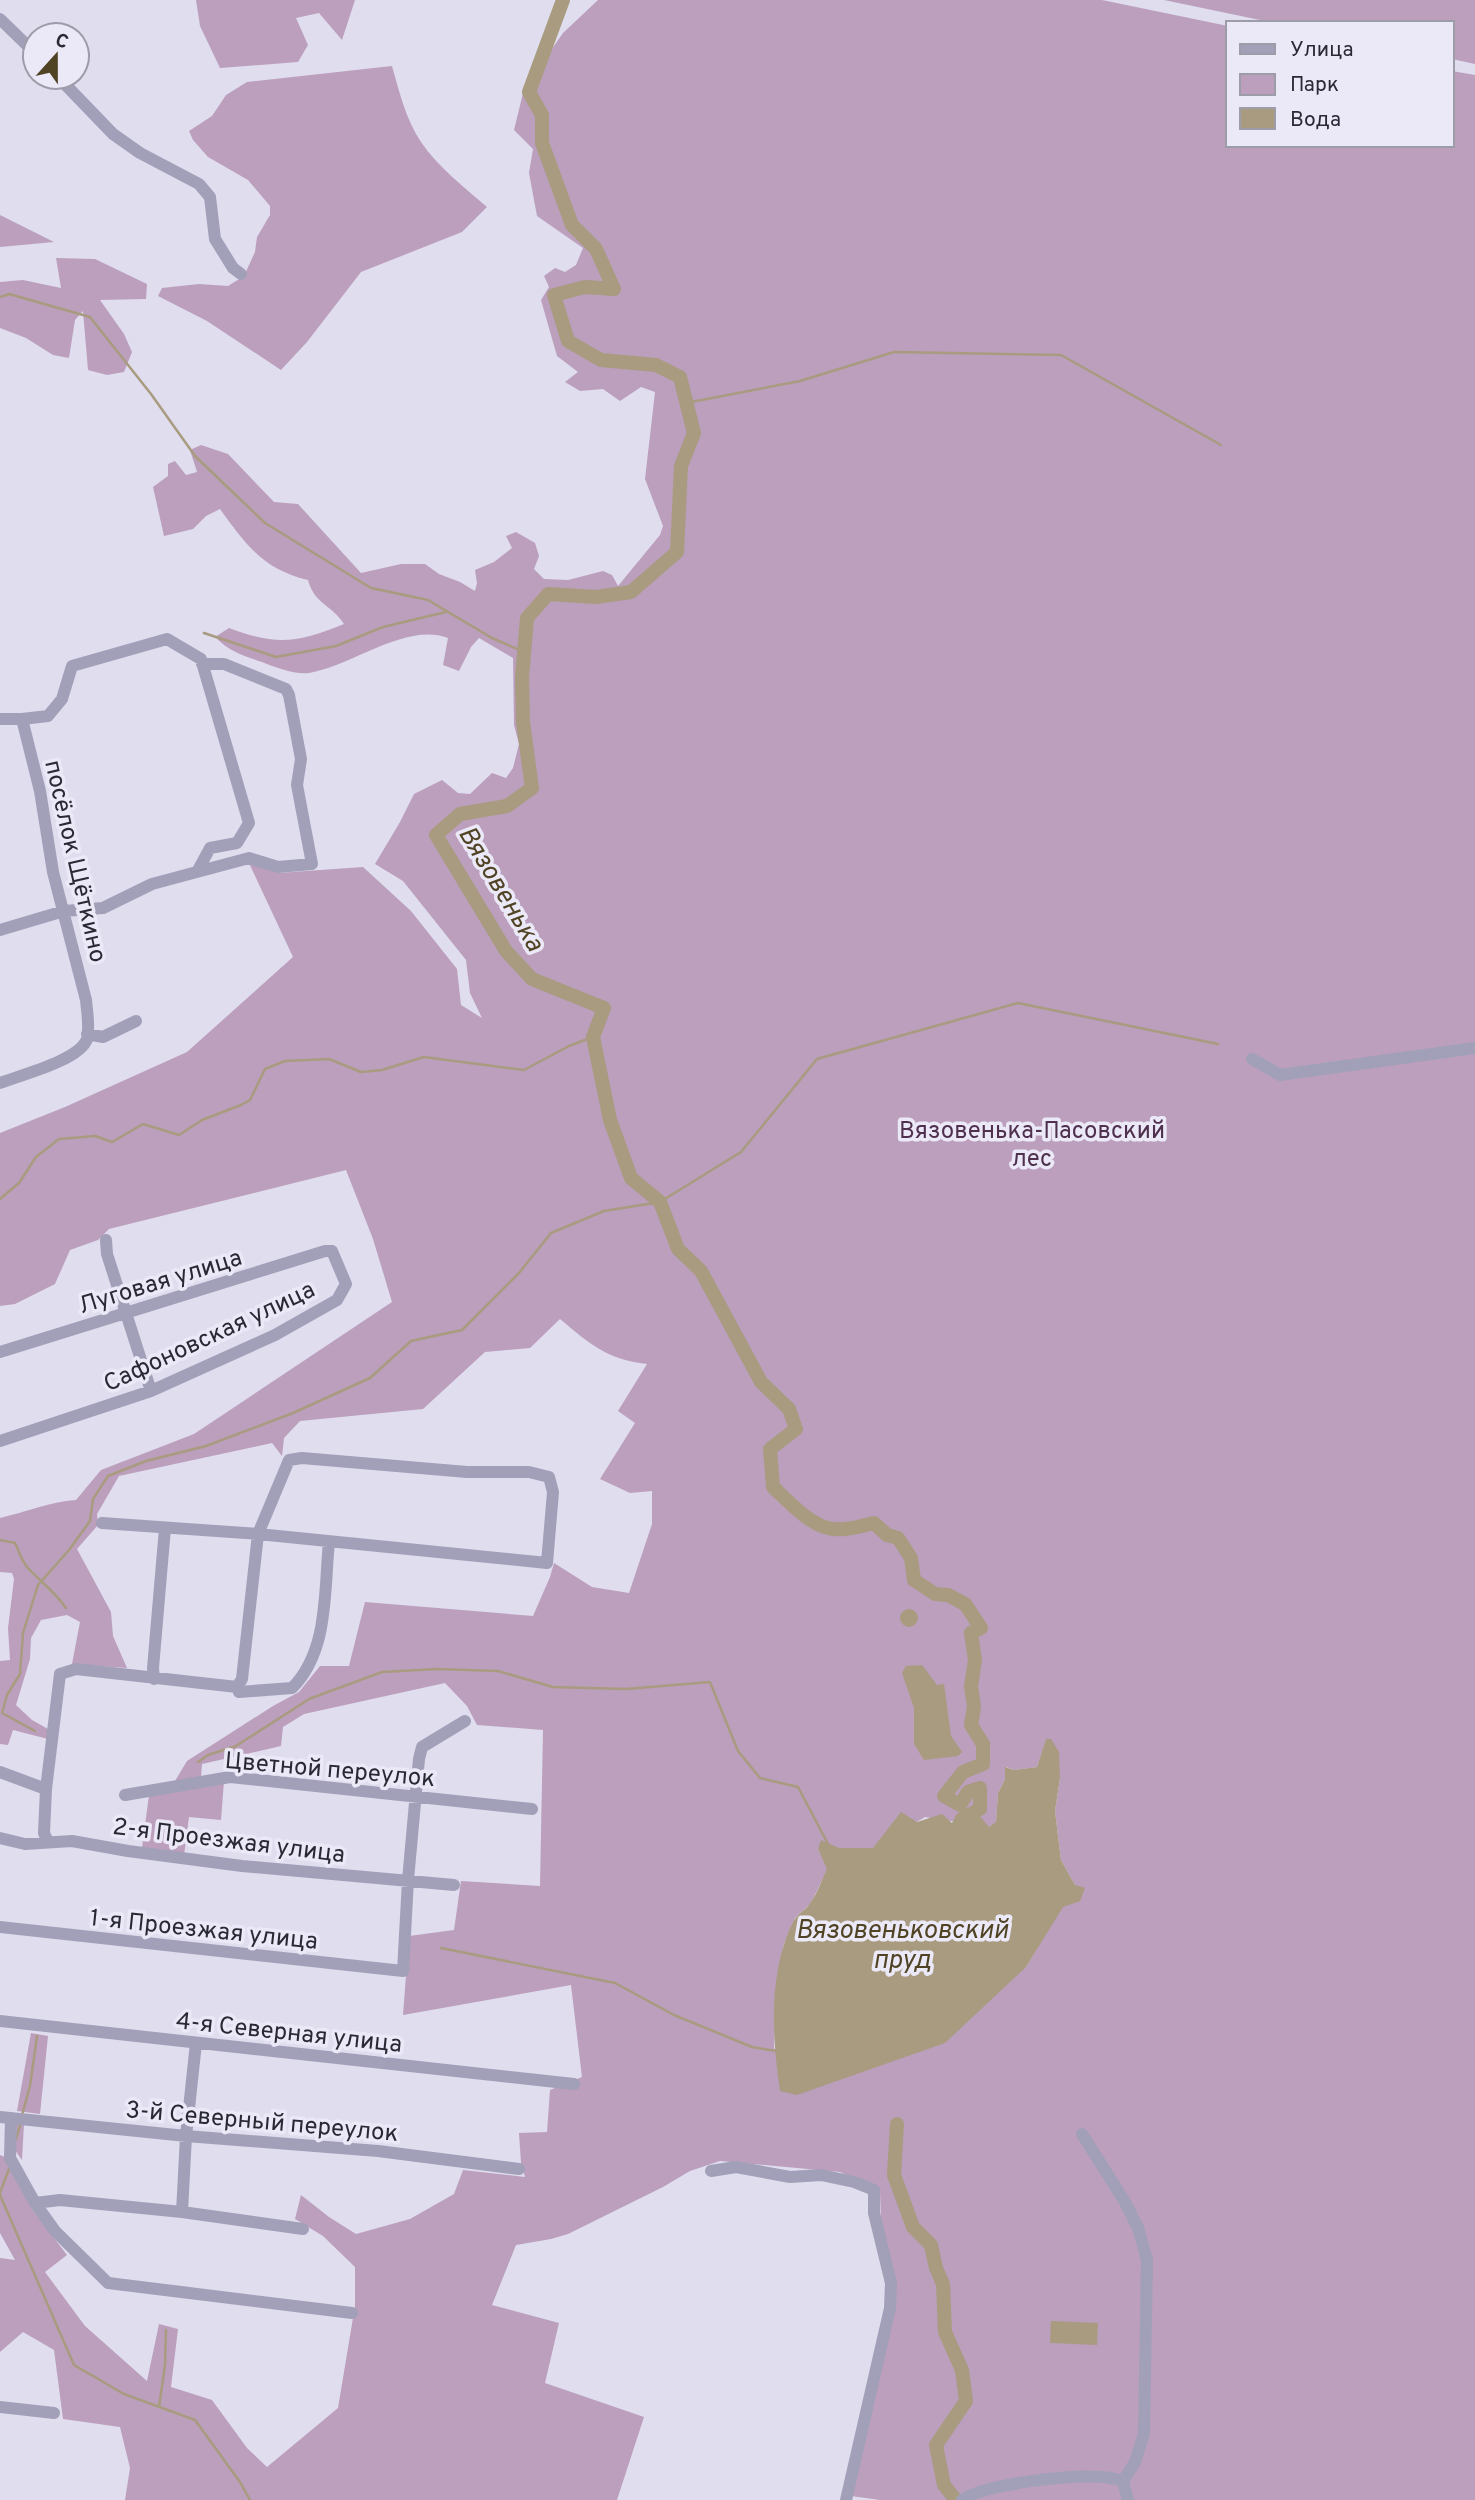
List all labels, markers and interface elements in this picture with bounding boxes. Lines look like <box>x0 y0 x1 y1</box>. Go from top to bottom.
north arrow <box>21 21 91 91</box>
legend <box>1226 21 1454 147</box>
text: С <box>51 29 71 55</box>
text: Улица <box>1290 37 1354 64</box>
text: Парк <box>1290 72 1339 99</box>
text: Вода <box>1290 107 1341 134</box>
street label: посёлок Щёткино <box>36 757 112 966</box>
water label: Вязовенька <box>450 821 551 959</box>
park label: Вязовенька-Пасовский лес <box>899 1117 1165 1175</box>
street label: Луговая улица <box>75 1244 246 1322</box>
street label: Сафоновская улица <box>99 1276 320 1400</box>
street label: Цветной переулок <box>223 1747 436 1795</box>
street label: 2-я Проезжая улица <box>111 1813 347 1871</box>
street label: 1-я Проезжая улица <box>88 1904 319 1958</box>
water label: Вязовеньковский пруд <box>796 1915 1009 1978</box>
street label: 4-я Северная улица <box>174 2007 403 2061</box>
street label: 3-й Северный переулок <box>124 2096 399 2150</box>

